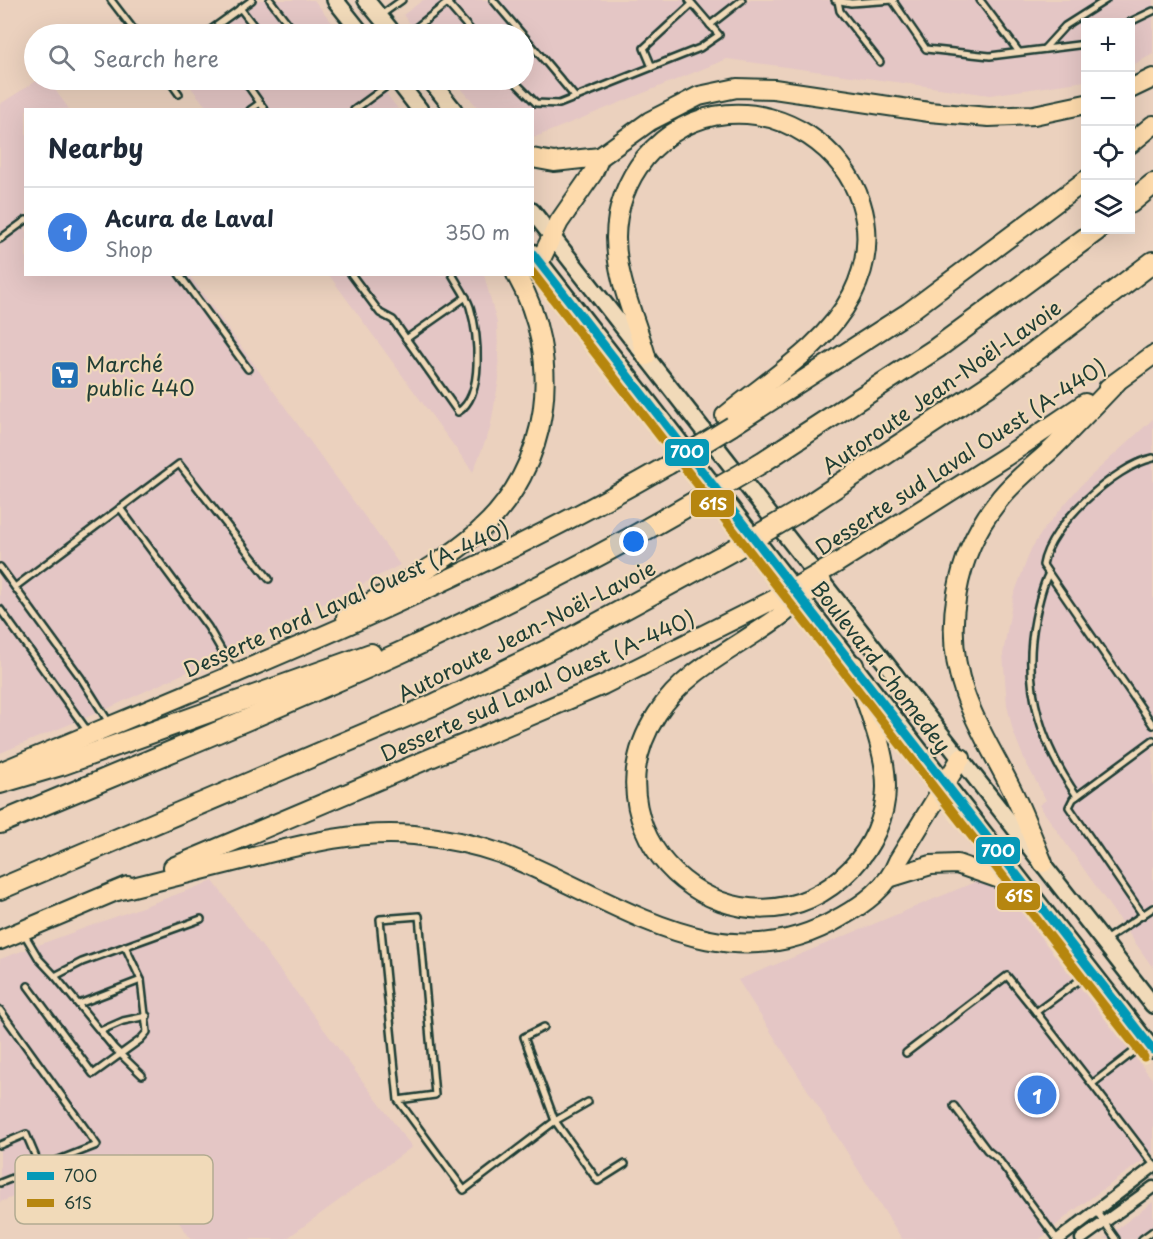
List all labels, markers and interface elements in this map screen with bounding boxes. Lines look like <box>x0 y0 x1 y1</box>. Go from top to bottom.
map controls <box>1081 18 1135 234</box>
button: + <box>1081 18 1135 72</box>
search box <box>24 24 534 90</box>
icon: search <box>45 41 78 74</box>
text: Search here <box>93 41 219 74</box>
button: − <box>1081 72 1135 126</box>
button: locate <box>1081 126 1135 180</box>
text: Nearby <box>48 128 143 167</box>
button: layers <box>1081 180 1135 234</box>
text: Acura de Laval <box>105 201 274 234</box>
text: 1 <box>63 217 72 247</box>
text: 350 m <box>445 217 510 247</box>
text: Shop <box>105 234 153 264</box>
street label: Autoroute Jean-Noël-Lavoie <box>815 291 1067 481</box>
place label: Marché public 440 <box>86 347 195 403</box>
street label: Desserte sud Laval Ouest (A-440) <box>808 350 1112 562</box>
supermarket icon: Marché public 440 <box>49 359 81 391</box>
line badge: 70O <box>664 438 710 467</box>
text: 70O <box>670 439 704 463</box>
line badge: 61S <box>690 489 735 518</box>
text: 61S <box>699 491 727 515</box>
street label: Desserte nord Laval Ouest (A-440) <box>178 511 514 685</box>
your location <box>619 527 648 556</box>
street label: Autoroute Jean-Noël-Lavoie <box>391 551 661 709</box>
street label: Boulevard Chomedey <box>804 573 960 759</box>
street label: Desserte sud Laval Ouest (A-440) <box>375 601 699 769</box>
line badge: 70O <box>975 836 1021 865</box>
text: 70O <box>981 838 1015 862</box>
line badge: 61S <box>996 882 1041 911</box>
text: 61S <box>1005 883 1033 907</box>
pin: 1 <box>1018 1072 1056 1118</box>
legend <box>15 1155 213 1224</box>
text: 70O <box>64 1163 97 1187</box>
text: 61S <box>64 1190 92 1214</box>

